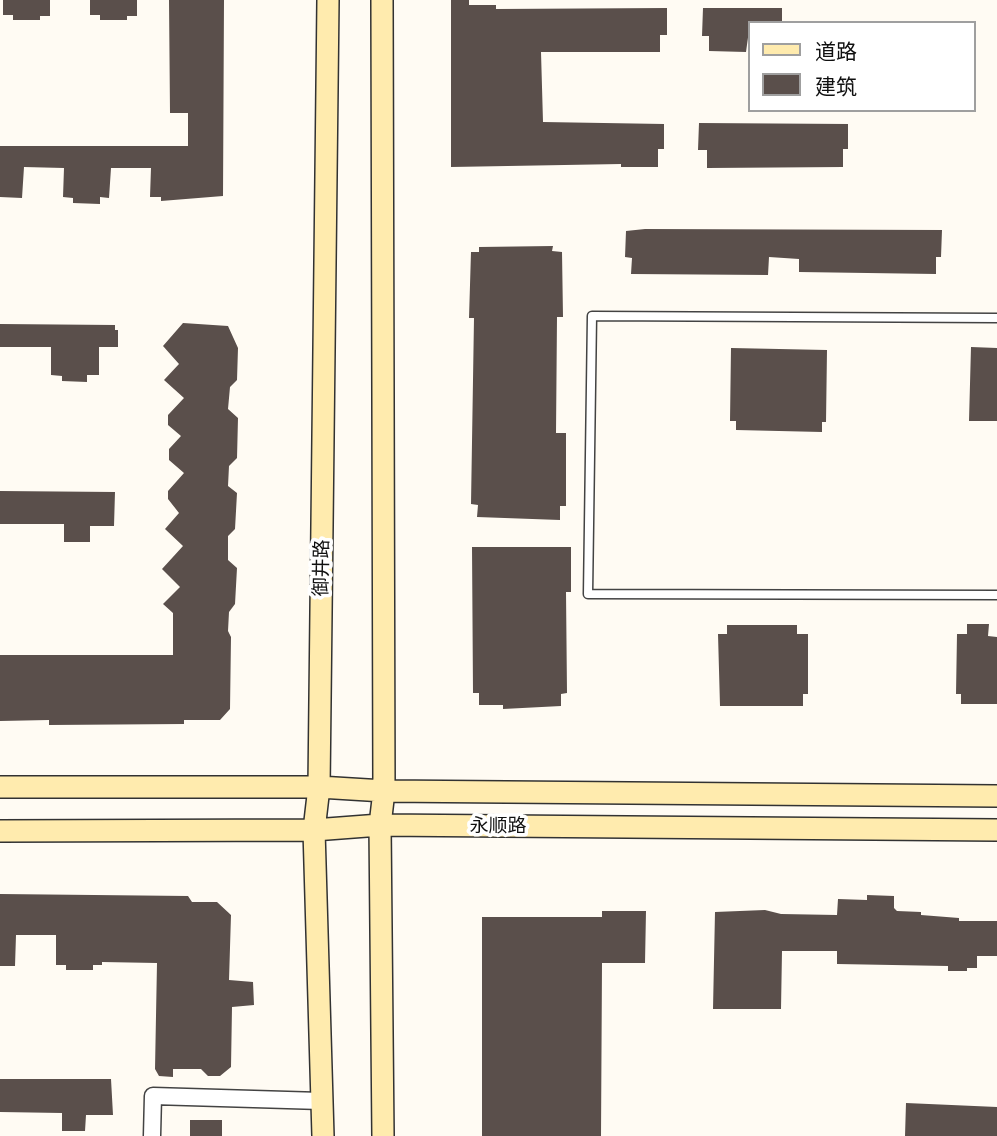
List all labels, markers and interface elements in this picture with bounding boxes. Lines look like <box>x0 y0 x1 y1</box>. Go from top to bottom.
legend <box>748 21 976 112</box>
text: 道路 <box>815 34 857 65</box>
text: 建筑 <box>815 69 857 100</box>
street label: 御井路 <box>310 539 334 597</box>
street label: 永顺路 <box>470 815 526 837</box>

